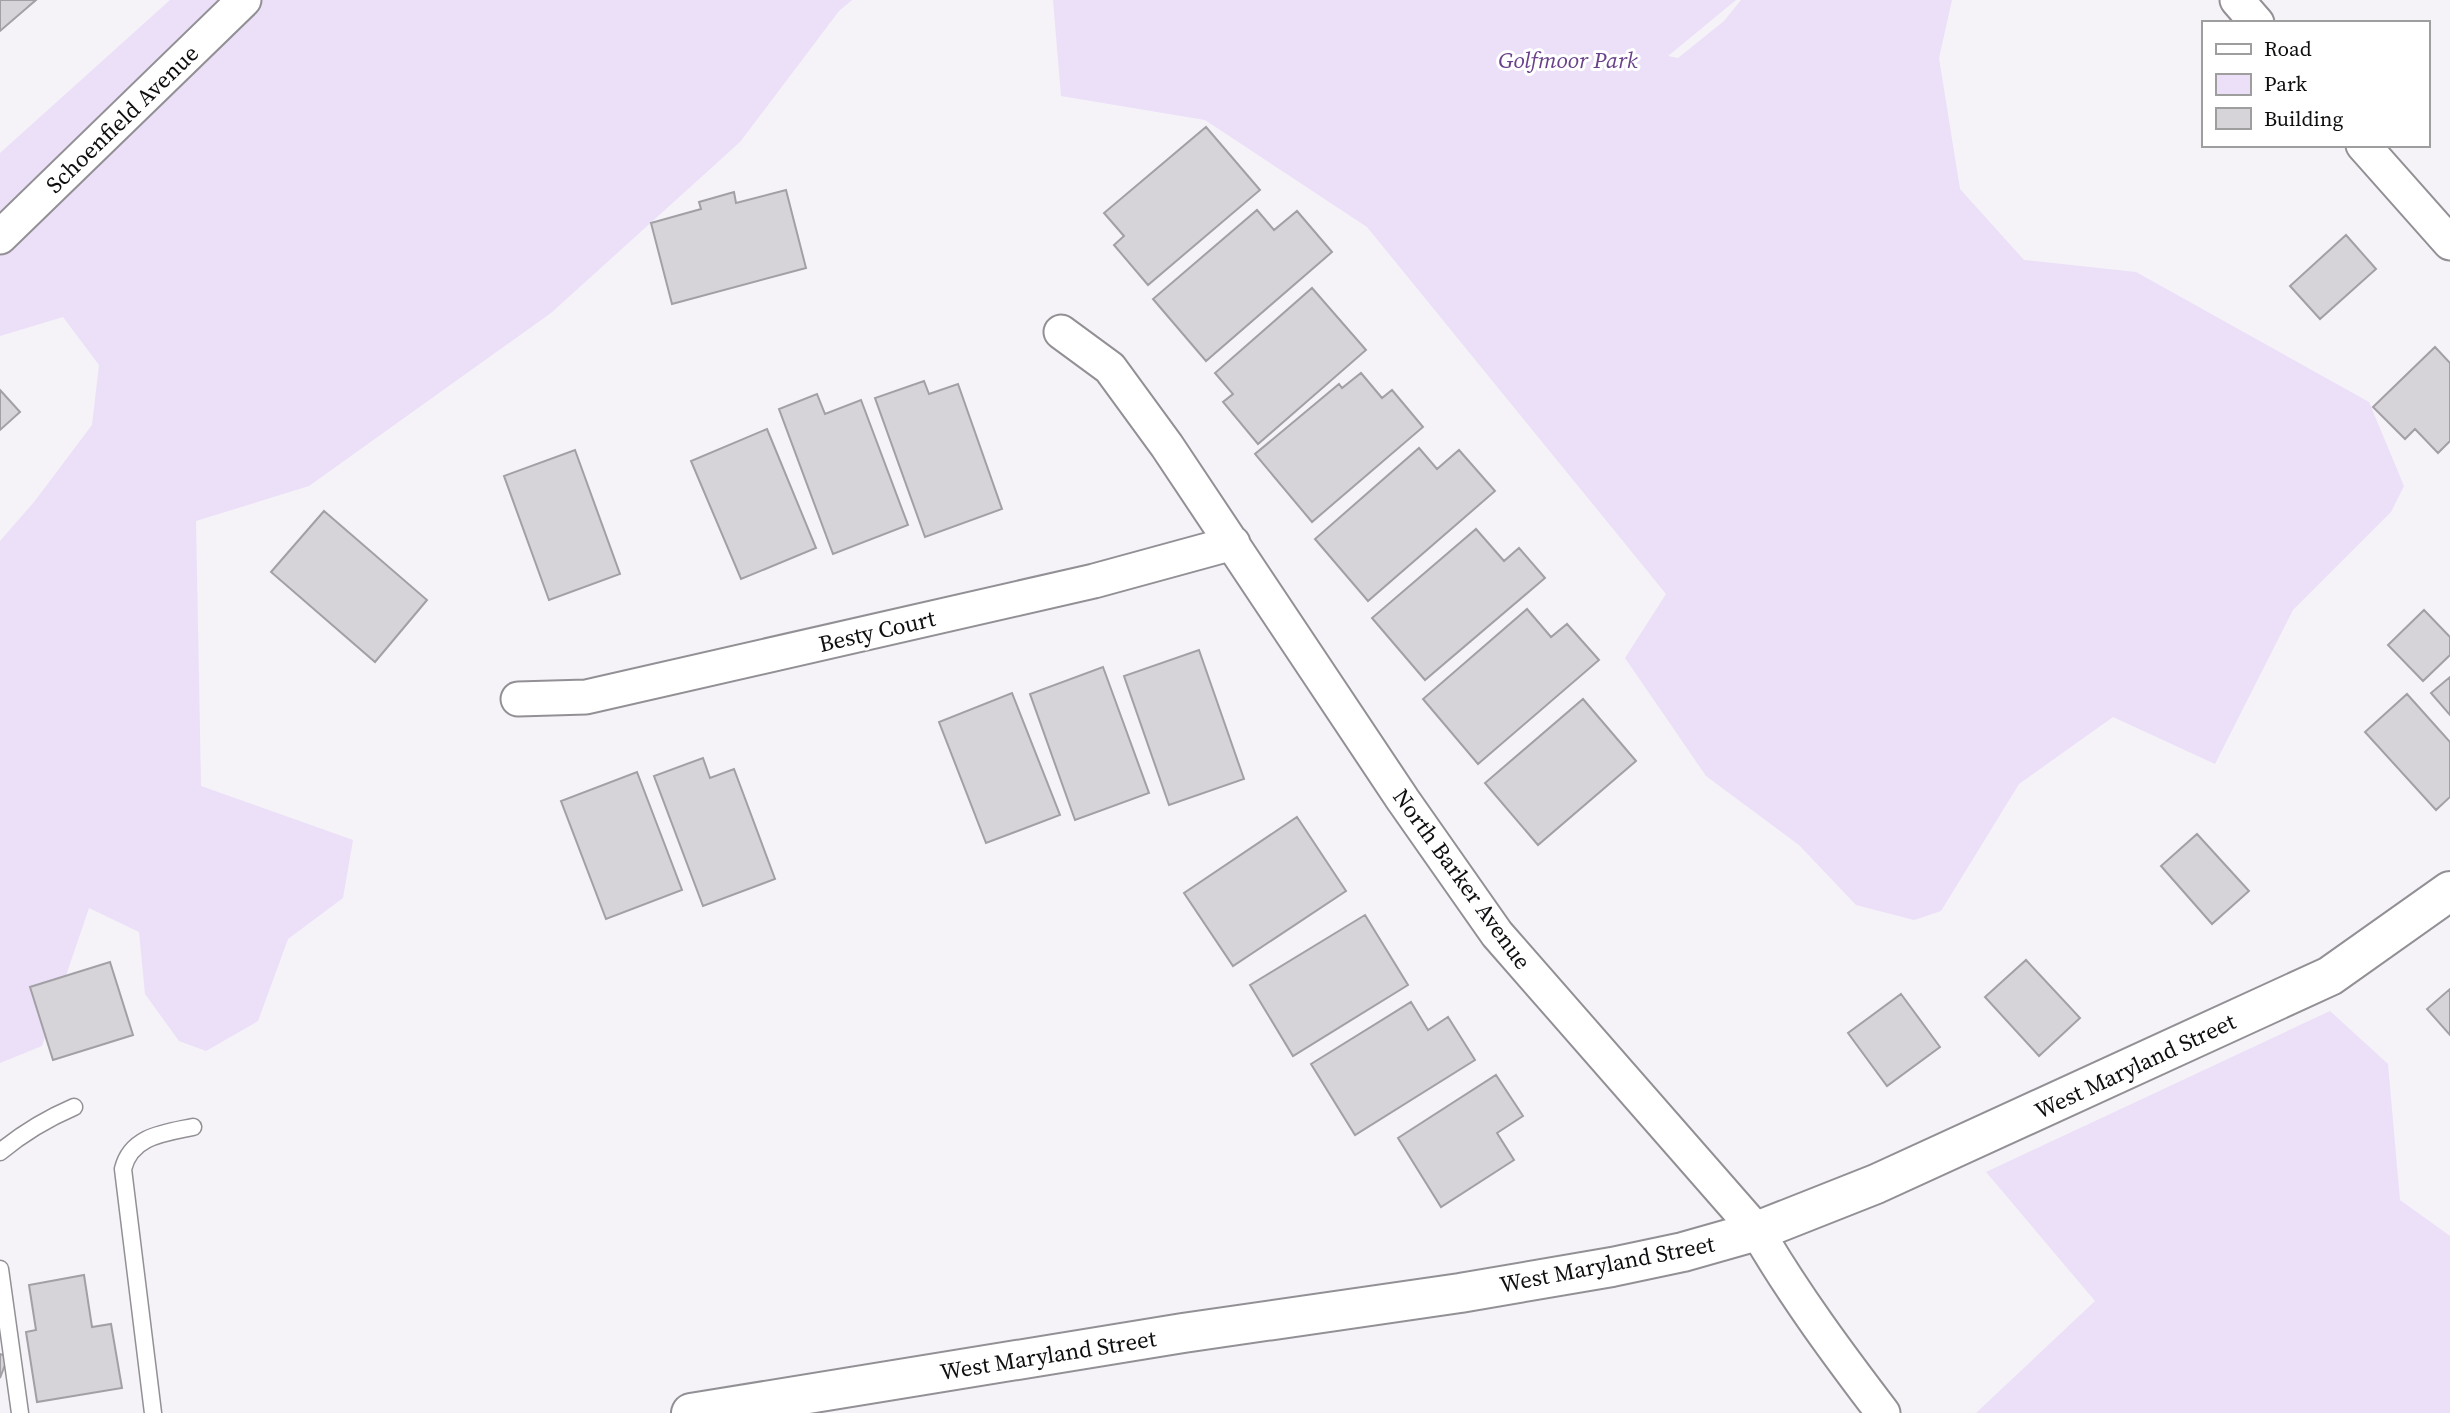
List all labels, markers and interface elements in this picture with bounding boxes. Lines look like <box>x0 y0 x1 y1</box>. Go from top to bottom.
legend <box>2202 21 2429 147</box>
text: Road <box>2264 34 2312 63</box>
street label: Schoenfield Avenue <box>39 38 205 200</box>
park label: Golfmoor Park <box>1498 44 1638 76</box>
text: Park <box>2264 69 2308 98</box>
text: Building <box>2264 104 2343 133</box>
street label: Besty Court <box>816 602 939 660</box>
street label: North Barker Avenue <box>1386 782 1538 976</box>
street label: West Maryland Street <box>2029 1005 2241 1127</box>
street label: West Maryland Street <box>1497 1227 1718 1301</box>
street label: West Maryland Street <box>938 1322 1159 1388</box>

